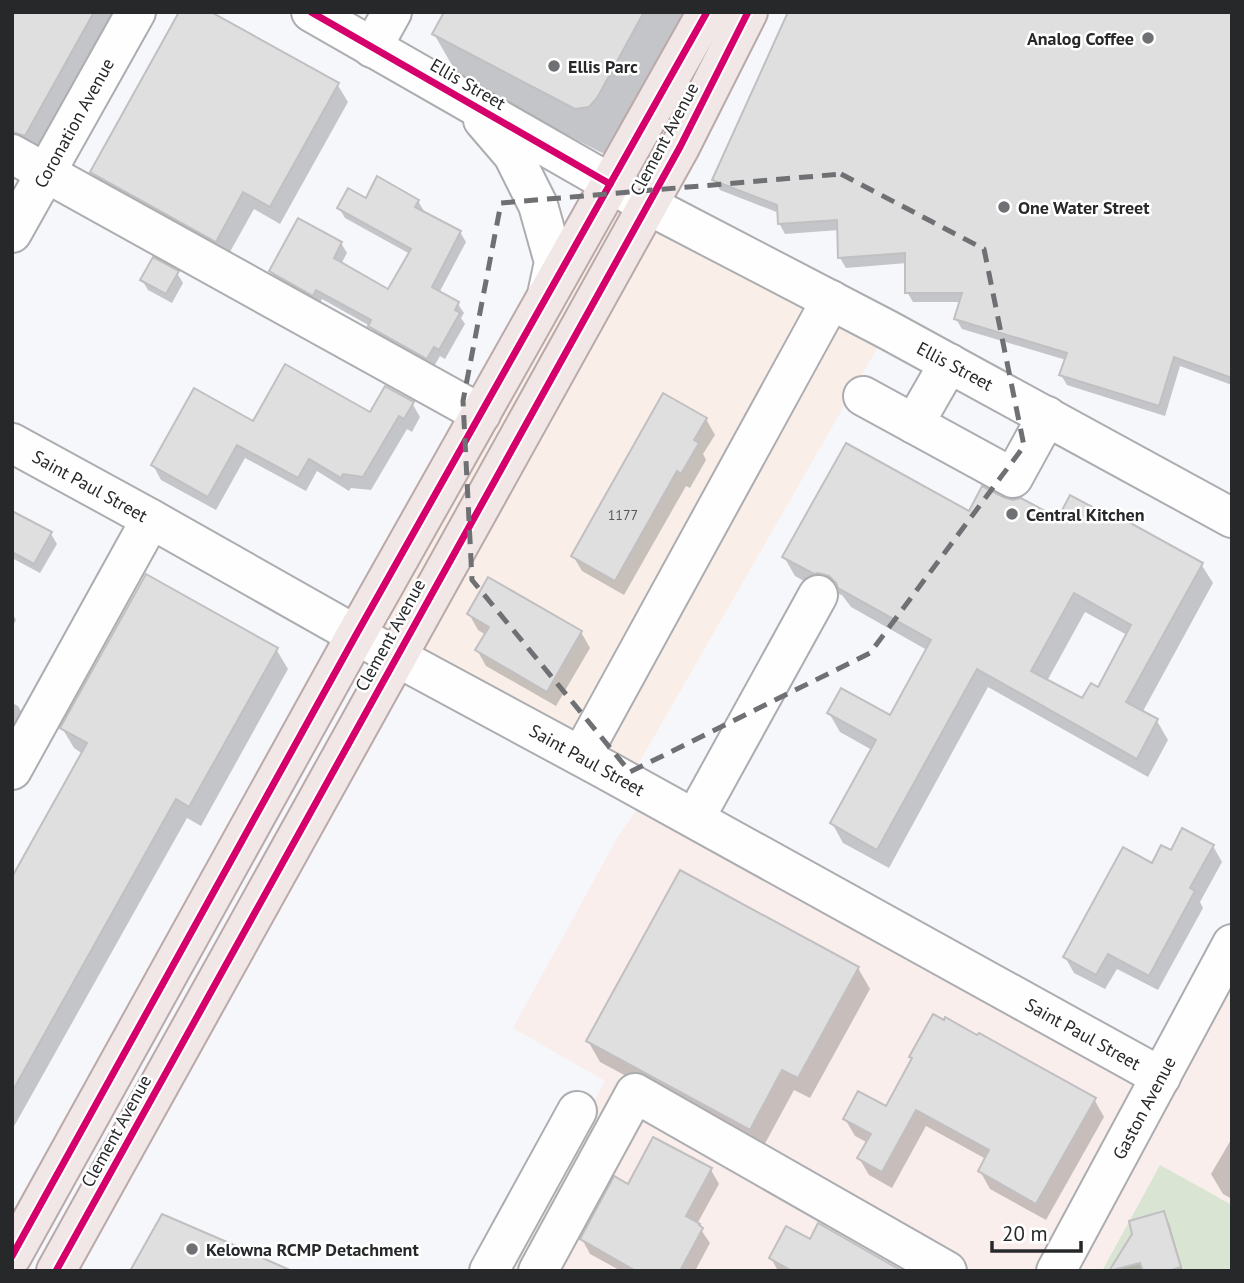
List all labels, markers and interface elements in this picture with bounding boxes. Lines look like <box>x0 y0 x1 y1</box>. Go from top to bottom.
place label: Analog Coffee <box>1027 27 1134 50</box>
marker: Analog Coffee <box>1140 30 1156 46</box>
street label: Ellis Street <box>426 53 510 115</box>
street label: Coronation Avenue <box>29 54 119 192</box>
place label: Ellis Parc <box>568 55 638 78</box>
marker: Ellis Parc <box>546 58 562 74</box>
street label: Clement Avenue <box>625 78 703 200</box>
place label: One Water Street <box>1018 196 1150 219</box>
marker: One Water Street <box>996 199 1012 215</box>
street label: Ellis Street <box>913 336 997 396</box>
street label: Saint Paul Street <box>28 445 152 527</box>
place label: Central Kitchen <box>1026 503 1145 526</box>
house number: 1177 <box>608 506 638 524</box>
marker: Central Kitchen <box>1004 506 1020 522</box>
street label: Clement Avenue <box>350 575 430 695</box>
street label: Saint Paul Street <box>525 719 649 801</box>
street label: Saint Paul Street <box>1021 993 1145 1075</box>
street label: Gaston Avenue <box>1107 1053 1181 1163</box>
street label: Clement Avenue <box>76 1071 156 1191</box>
scale bar <box>992 1210 1081 1254</box>
text: 20 m <box>1002 1220 1048 1247</box>
place label: Kelowna RCMP Detachment <box>206 1238 419 1261</box>
marker: Kelowna RCMP Detachment <box>184 1241 200 1257</box>

